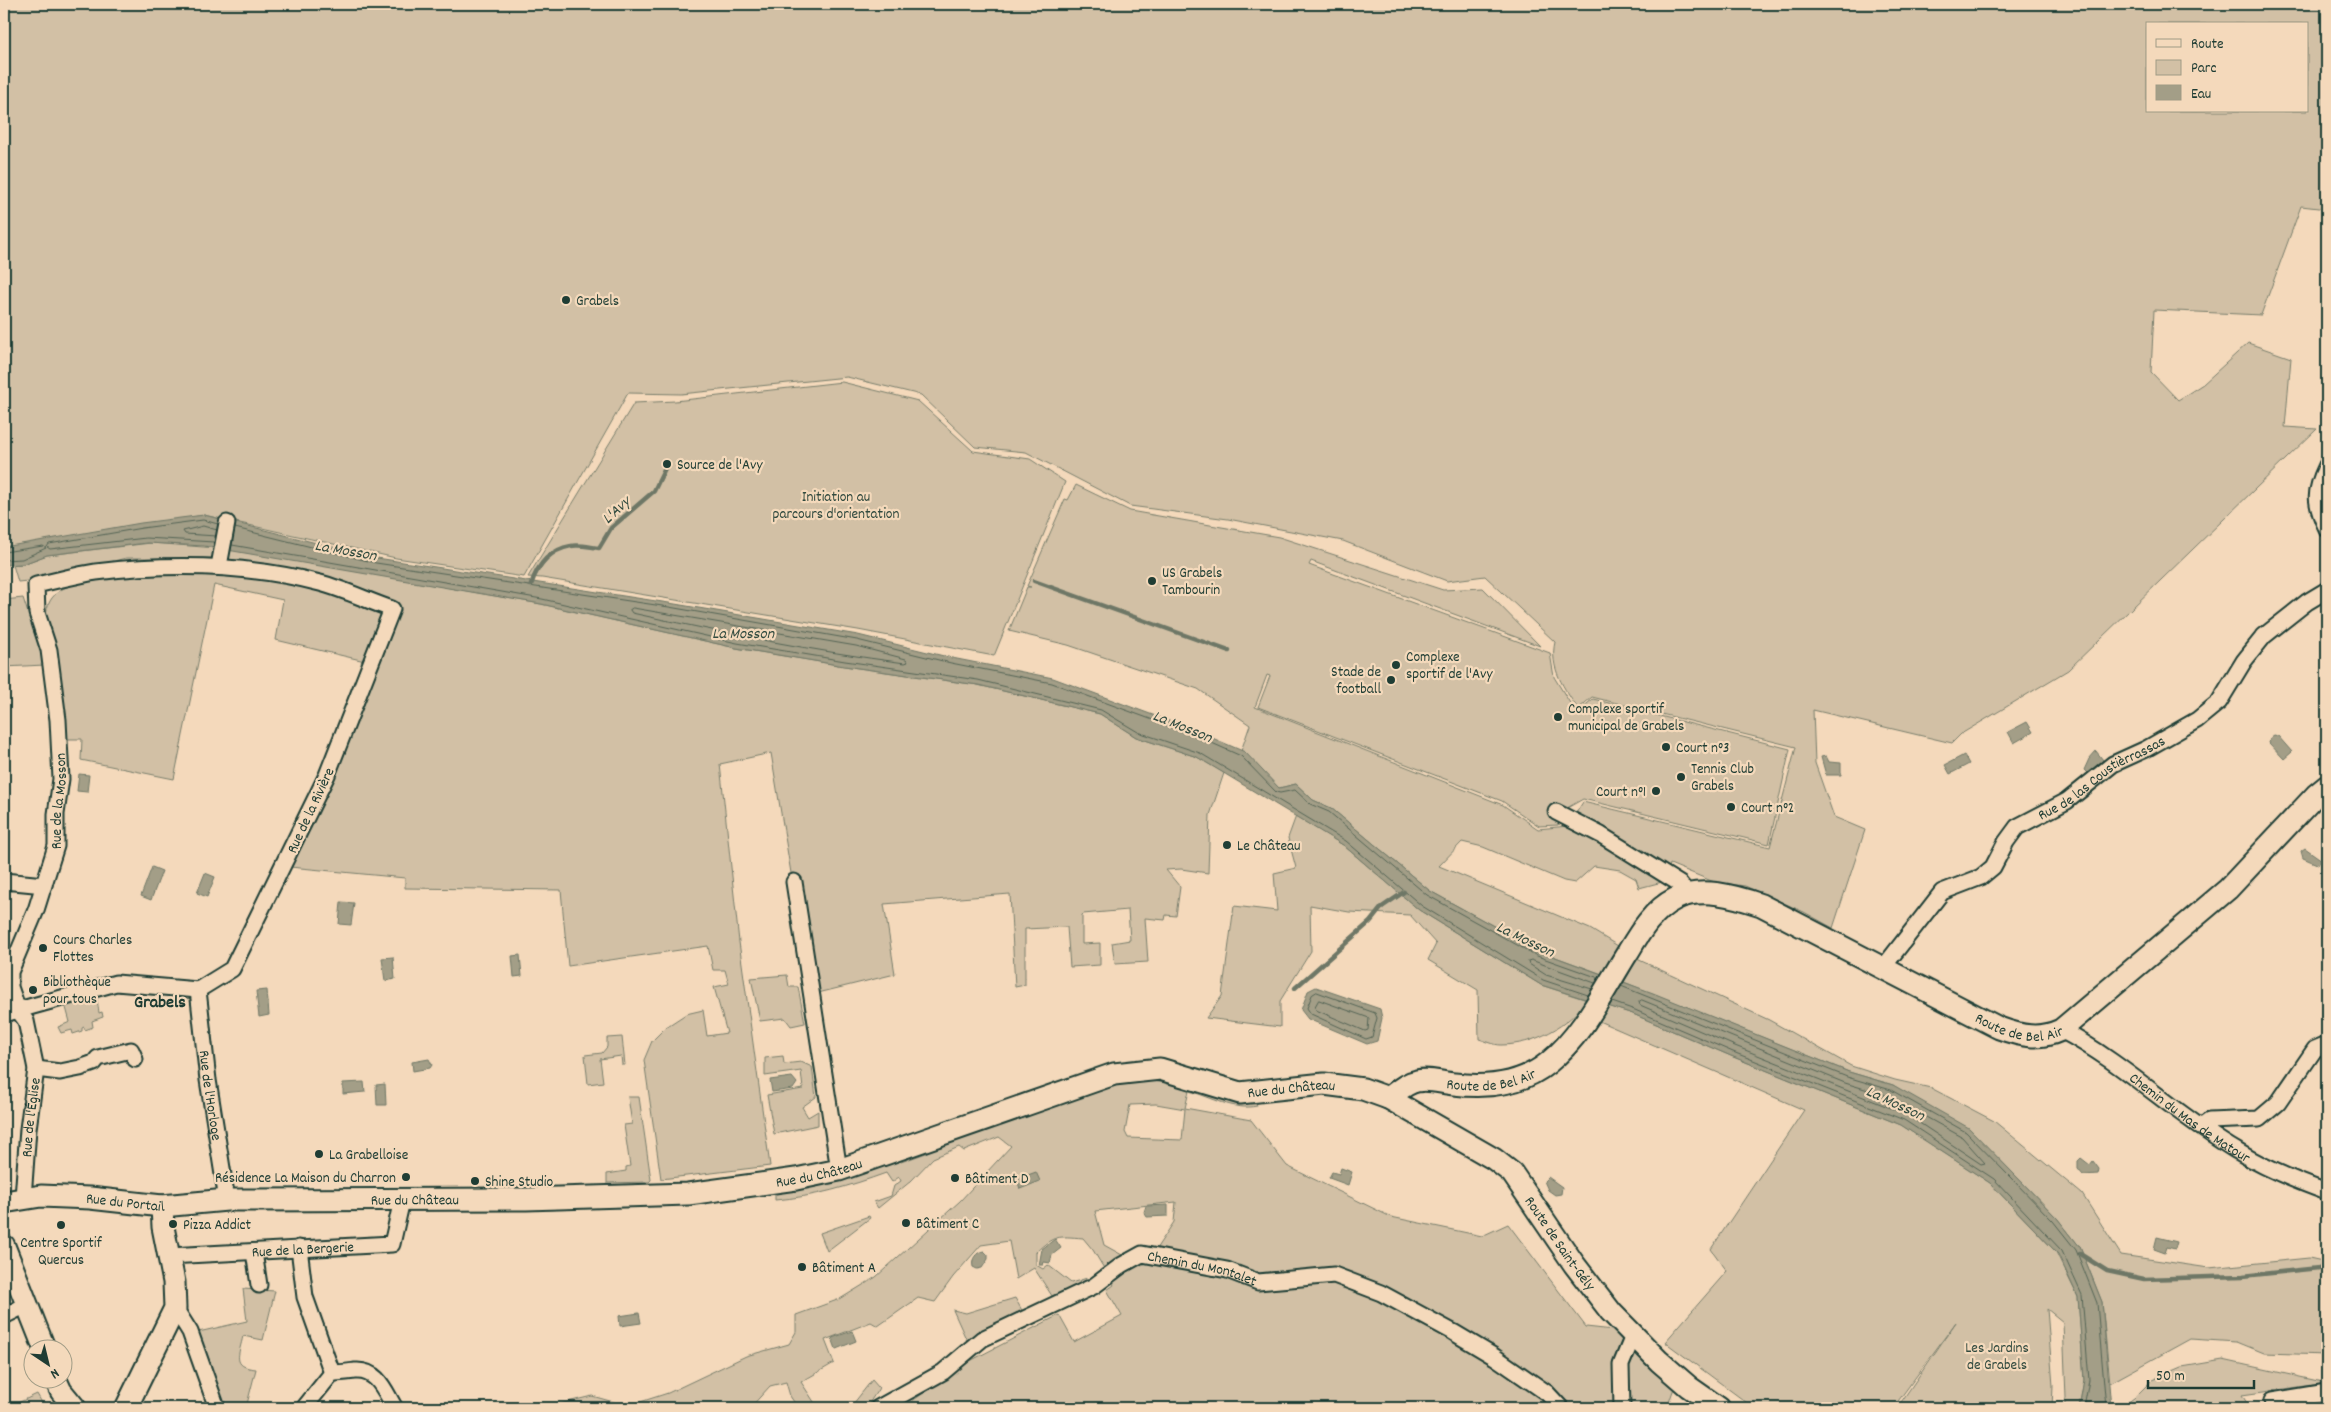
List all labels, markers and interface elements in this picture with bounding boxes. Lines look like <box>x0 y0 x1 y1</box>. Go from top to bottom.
legend <box>2146 22 2308 112</box>
text: Route <box>2191 34 2224 56</box>
text: Parc <box>2191 58 2216 80</box>
text: Eau <box>2191 84 2211 106</box>
place label: Grabels <box>576 291 619 313</box>
marker: Grabels <box>560 294 572 306</box>
place label: Source de l'Avy <box>677 455 763 477</box>
marker: Source de l'Avy <box>661 458 673 470</box>
park label: Initiation au parcours d'orientation <box>773 487 900 526</box>
water label: L'Avy <box>597 490 638 530</box>
water label: La Mosson <box>313 535 379 568</box>
place label: US Grabels Tambourin <box>1162 563 1222 602</box>
marker: US Grabels Tambourin <box>1146 575 1158 587</box>
water label: La Mosson <box>712 623 775 646</box>
place label: Complexe sportif de l'Avy <box>1406 647 1494 686</box>
marker: Complexe sportif de l'Avy <box>1390 659 1402 671</box>
place label: Stade de football <box>1331 662 1381 701</box>
marker: Stade de football <box>1385 674 1397 686</box>
place label: Complexe sportif municipal de Grabels <box>1568 699 1684 738</box>
water label: La Mosson <box>1149 705 1216 750</box>
marker: Complexe sportif municipal de Grabels <box>1552 711 1564 723</box>
street label: Rue de las Coustièrrassas <box>2035 731 2170 827</box>
place label: Court n°3 <box>1676 738 1730 760</box>
marker: Court n°3 <box>1660 741 1672 753</box>
street label: Rue de la Mosson <box>47 752 74 849</box>
place label: Tennis Club Grabels <box>1691 759 1754 798</box>
street label: Rue de la Rivière <box>282 764 342 857</box>
marker: Tennis Club Grabels <box>1675 771 1687 783</box>
place label: Court n°1 <box>1596 782 1646 804</box>
marker: Court n°1 <box>1650 785 1662 797</box>
place label: Court n°2 <box>1741 798 1794 820</box>
marker: Court n°2 <box>1725 801 1737 813</box>
place label: Le Château <box>1237 836 1301 858</box>
marker: Le Château <box>1221 839 1233 851</box>
water label: La Mosson <box>1492 916 1558 964</box>
place label: Cours Charles Flottes <box>53 930 132 969</box>
marker: Cours Charles Flottes <box>37 942 49 954</box>
place label: Bibliothèque pour tous <box>43 972 111 1011</box>
marker: Bibliothèque pour tous <box>27 984 39 996</box>
district label: Grabels <box>134 991 186 1016</box>
street label: Route de Bel Air <box>1971 1008 2068 1049</box>
street label: Rue de l'Horloge <box>192 1049 226 1143</box>
street label: Route de Bel Air <box>1445 1064 1541 1099</box>
street label: Chemin du Mas de Matour <box>2124 1068 2254 1170</box>
street label: Rue du Château <box>1247 1075 1336 1105</box>
street label: Rue de l'Église <box>17 1076 48 1158</box>
water label: La Mosson <box>1862 1081 1929 1128</box>
place label: La Grabelloise <box>329 1145 409 1167</box>
marker: La Grabelloise <box>313 1148 325 1160</box>
street label: Rue du Château <box>774 1154 866 1195</box>
place label: Résidence La Maison du Charron <box>215 1168 396 1190</box>
place label: Bâtiment D <box>965 1169 1029 1191</box>
marker: Résidence La Maison du Charron <box>400 1171 412 1183</box>
place label: Shine Studio <box>485 1172 554 1194</box>
marker: Bâtiment D <box>949 1172 961 1184</box>
marker: Shine Studio <box>469 1175 481 1187</box>
street label: Rue du Portail <box>86 1189 166 1219</box>
street label: Rue du Château <box>371 1190 459 1213</box>
street label: Route de Saint-Gély <box>1518 1192 1600 1297</box>
place label: Bâtiment C <box>916 1214 979 1236</box>
place label: Pizza Addict <box>183 1215 251 1237</box>
marker: Bâtiment C <box>900 1217 912 1229</box>
marker: Pizza Addict <box>167 1218 179 1230</box>
marker: Centre Sportif Quercus <box>55 1219 67 1231</box>
place label: Centre Sportif Quercus <box>20 1233 102 1272</box>
street label: Rue de la Bergerie <box>251 1237 355 1265</box>
street label: Chemin du Montalet <box>1145 1246 1260 1294</box>
place label: Bâtiment A <box>812 1258 876 1280</box>
marker: Bâtiment A <box>796 1261 808 1273</box>
park label: Les Jardins de Grabels <box>1965 1338 2029 1377</box>
north arrow <box>22 1340 72 1390</box>
scale bar <box>2148 1357 2255 1389</box>
text: N <box>46 1363 63 1383</box>
text: 50 m <box>2156 1366 2185 1388</box>

